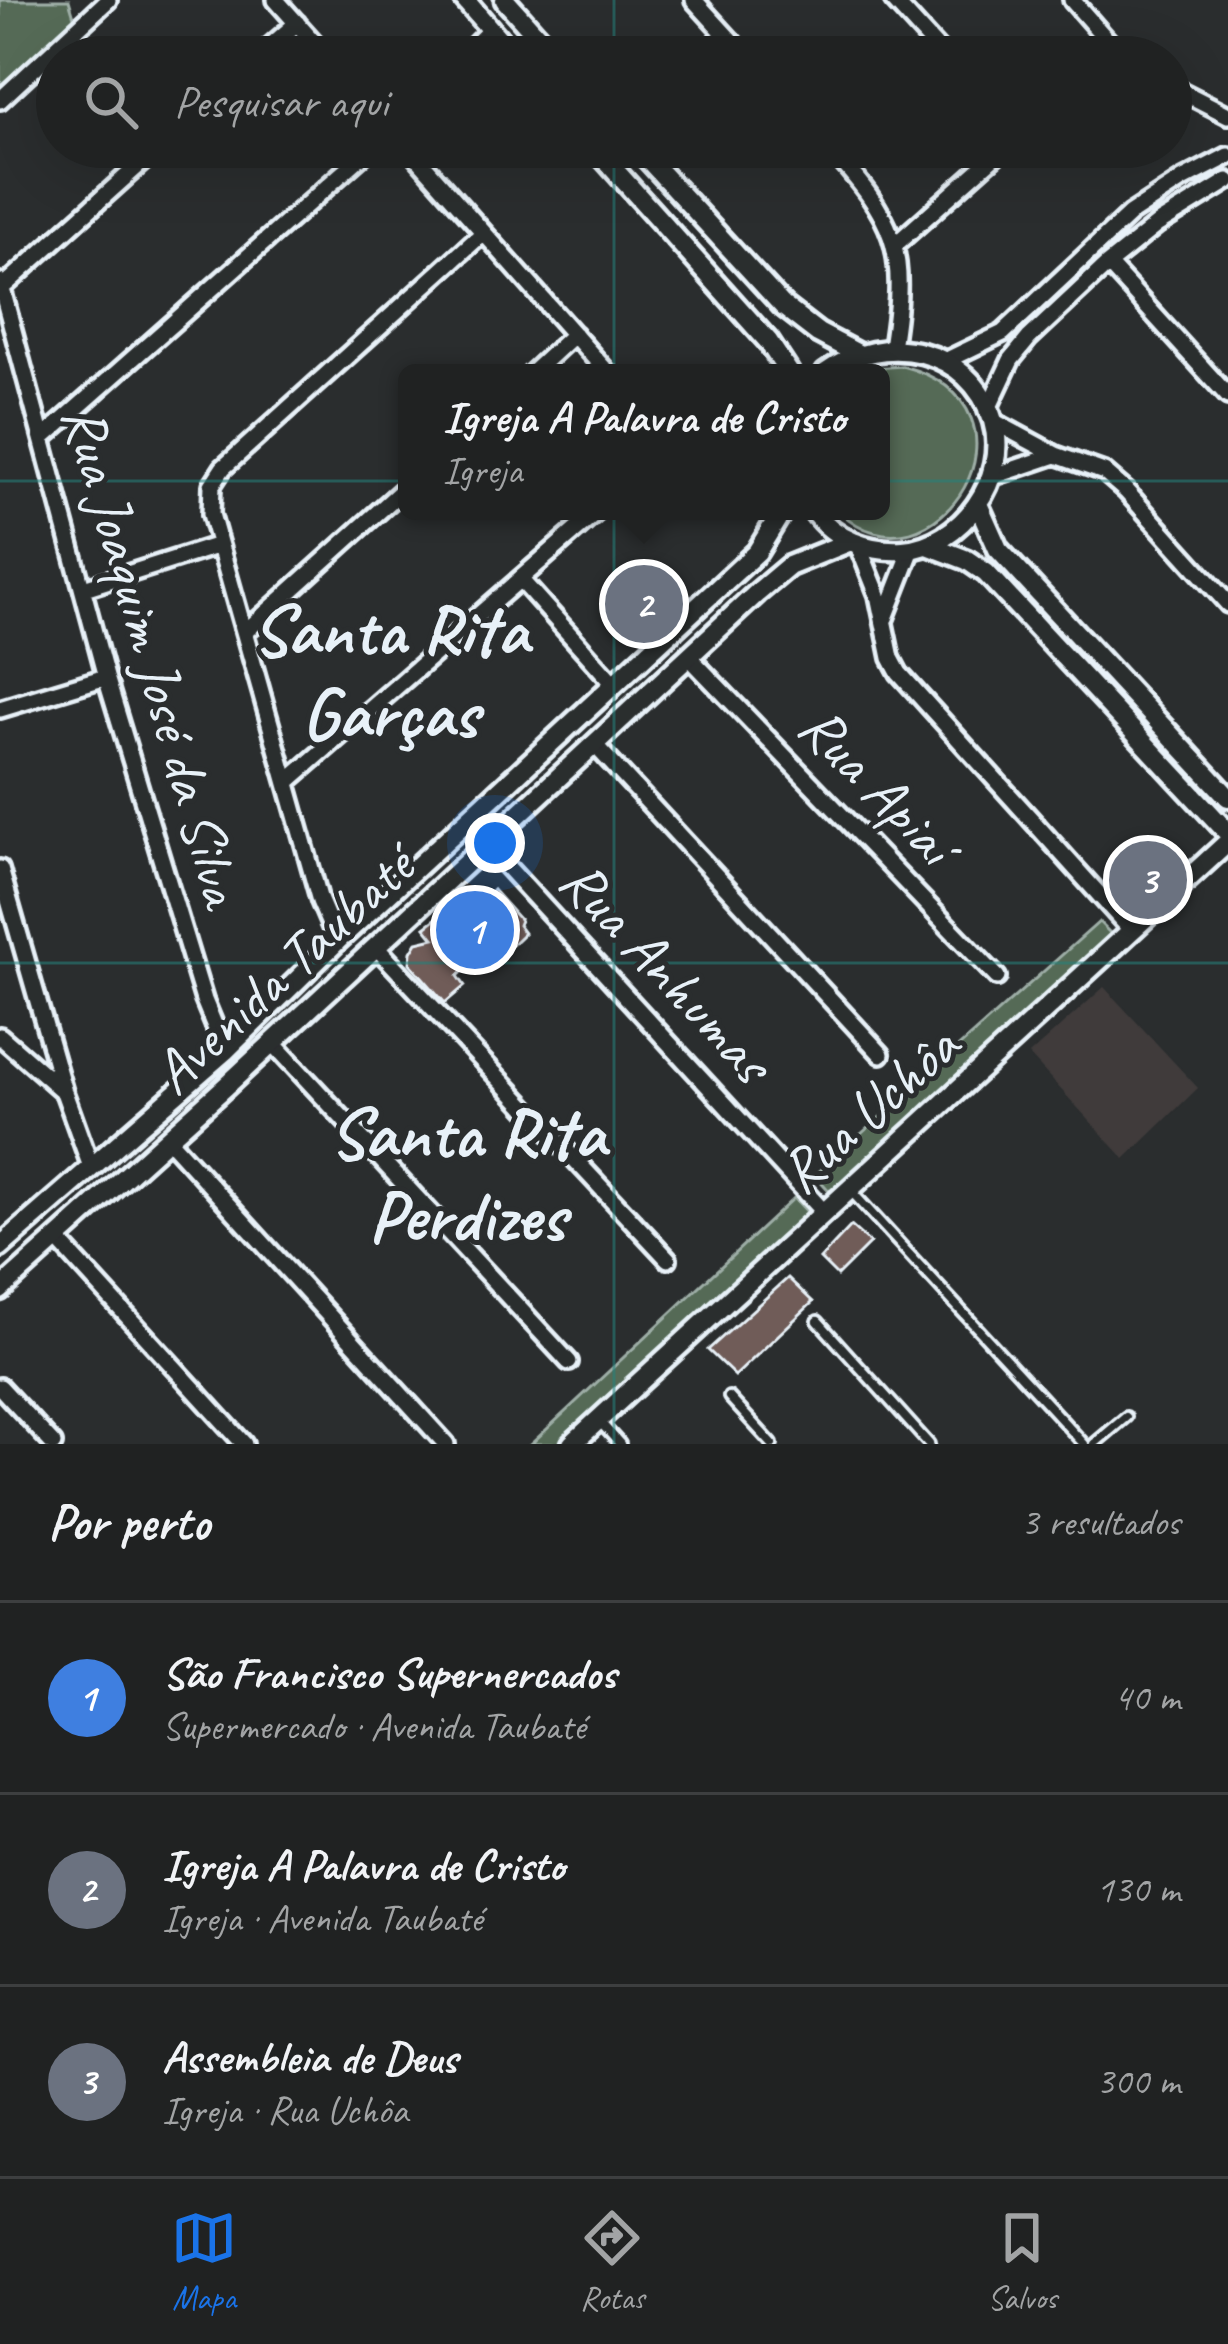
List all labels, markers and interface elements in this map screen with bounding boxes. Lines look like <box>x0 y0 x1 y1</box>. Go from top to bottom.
search box <box>36 36 1192 168</box>
icon: search <box>78 69 144 135</box>
text: Pesquisar aqui <box>174 74 388 131</box>
popup <box>398 364 890 520</box>
text: Igreja A Palavra de Cristo <box>443 389 845 446</box>
street label: Rua Joaquim José da Silva <box>45 396 262 919</box>
text: Igreja <box>443 446 522 495</box>
pin: 2 <box>605 559 683 649</box>
district label: Santa Rita Garças <box>252 585 534 759</box>
street label: Rua Apiaí <box>783 689 980 889</box>
your location <box>465 813 525 873</box>
street label: Avenida Taubaté <box>136 823 436 1110</box>
pin: 3 <box>1109 835 1187 925</box>
street label: Rua Anhumas <box>544 843 792 1102</box>
pin: 1 <box>436 885 514 975</box>
street label: Rua Uchôa <box>763 1006 977 1209</box>
district label: Santa Rita Perdizes <box>329 1088 611 1262</box>
text: Por perto <box>48 1490 210 1554</box>
text: 3 resultados <box>1021 1498 1180 1547</box>
text: São Francisco Supernercados <box>162 1645 616 1702</box>
text: 1 <box>78 1673 96 1722</box>
text: 40 m <box>1114 1673 1180 1722</box>
text: Supermercado · Avenida Taubaté <box>162 1702 586 1751</box>
text: Igreja A Palavra de Cristo <box>162 1837 564 1894</box>
text: 2 <box>78 1865 96 1914</box>
text: 130 m <box>1096 1865 1180 1914</box>
text: Igreja · Avenida Taubaté <box>162 1894 482 1943</box>
text: Assembleia de Deus <box>162 2029 457 2086</box>
text: 3 <box>78 2057 96 2106</box>
text: 300 m <box>1096 2057 1180 2106</box>
text: Igreja · Rua Uchôa <box>162 2086 408 2135</box>
tab: Mapa <box>171 2205 237 2319</box>
tab: Rotas <box>579 2205 645 2319</box>
tab: Salvos <box>987 2205 1057 2319</box>

